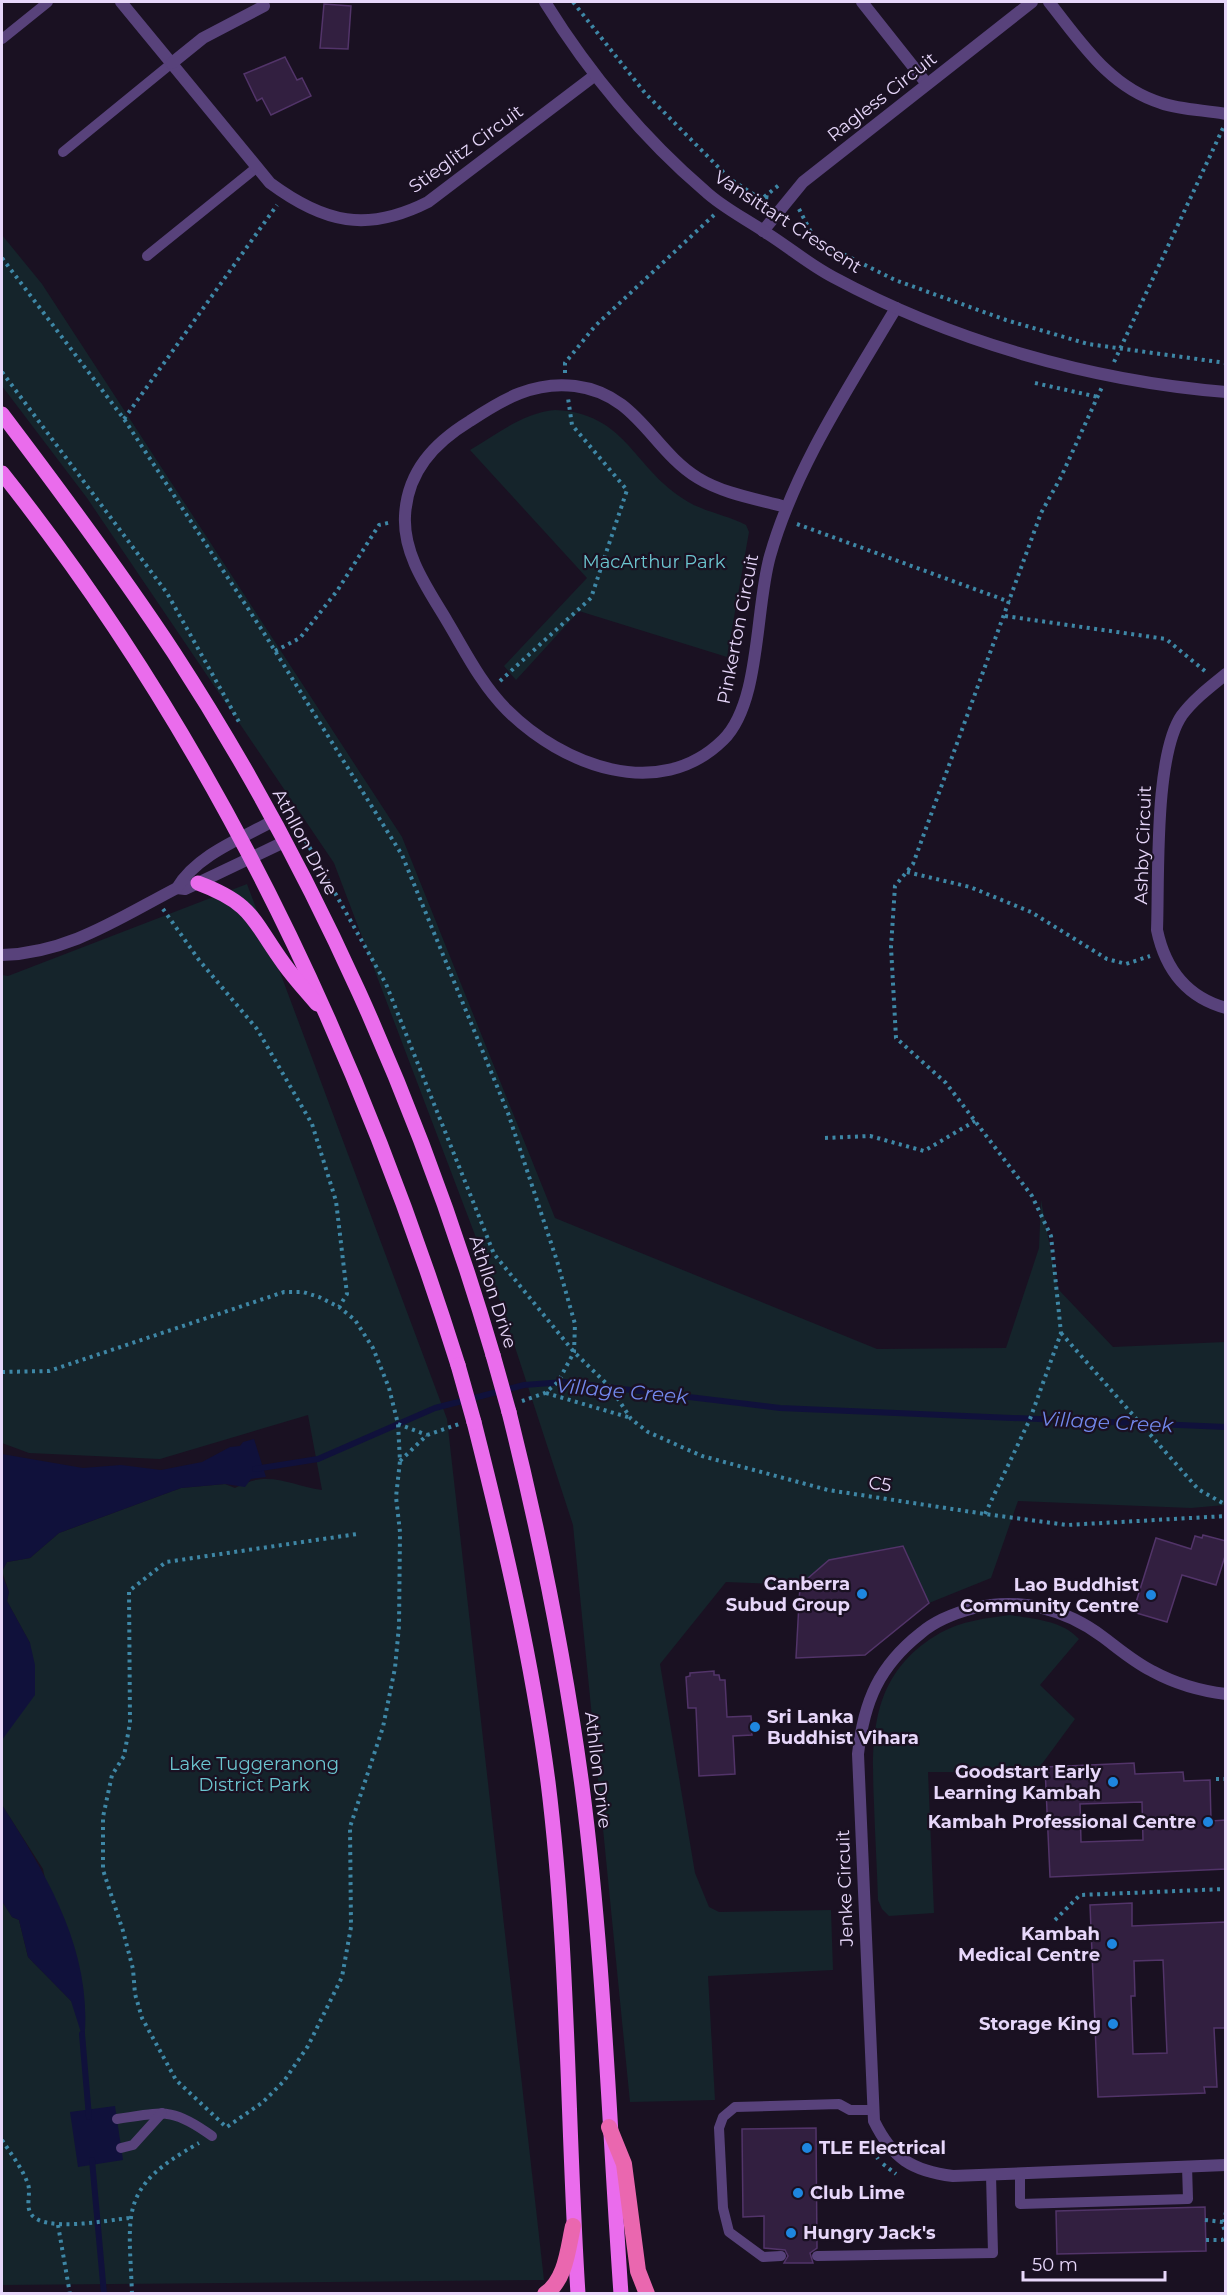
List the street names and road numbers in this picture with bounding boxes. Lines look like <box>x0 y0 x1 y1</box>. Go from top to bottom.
street label: Ragless Circuit <box>823 47 941 147</box>
street label: Stieglitz Circuit <box>405 100 527 198</box>
street label: Vansittart Crescent <box>710 166 866 278</box>
street label: Pinkerton Circuit <box>713 552 763 706</box>
street label: Athllon Drive <box>268 785 342 899</box>
street label: Ashby Circuit <box>1130 785 1156 905</box>
street label: Athllon Drive <box>464 1233 522 1351</box>
street label: C5 <box>867 1471 893 1497</box>
street label: Athllon Drive <box>580 1710 616 1830</box>
street label: Jenke Circuit <box>832 1829 858 1948</box>

